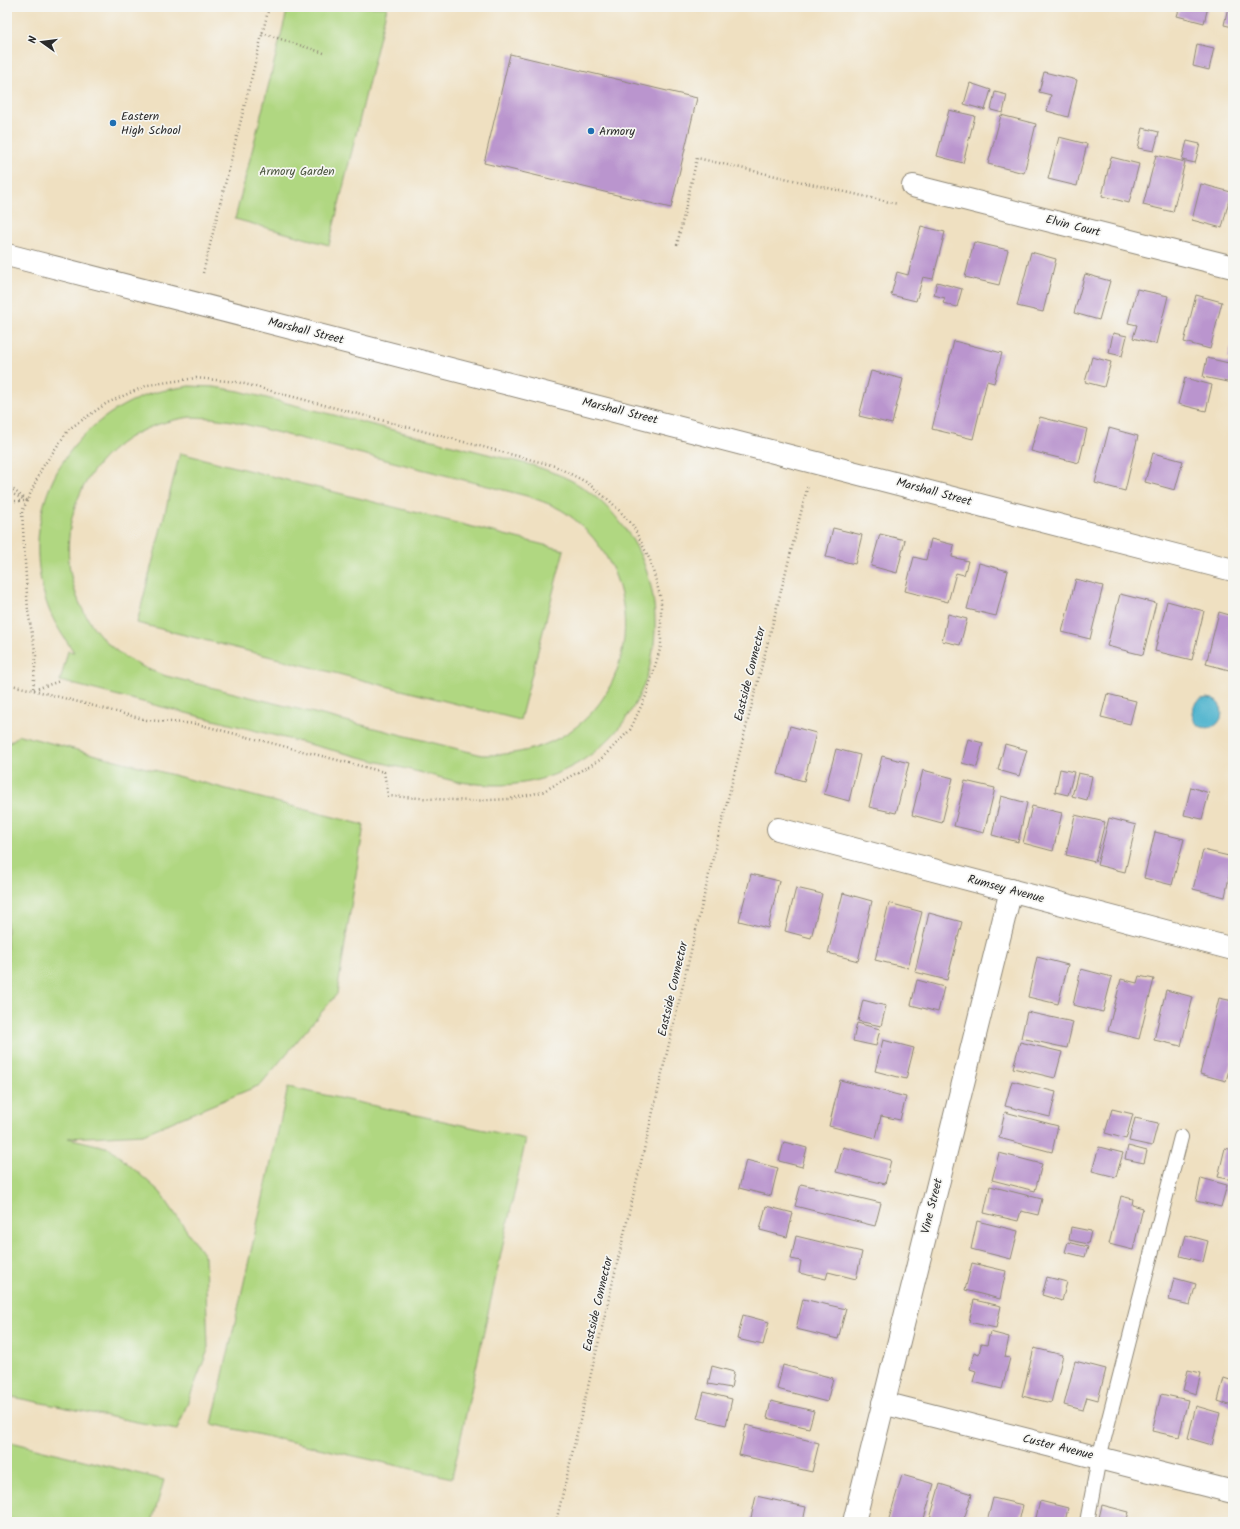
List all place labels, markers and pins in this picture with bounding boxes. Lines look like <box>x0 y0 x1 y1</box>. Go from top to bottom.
place label: Eastern High School <box>121 107 181 140</box>
marker: Eastern High School <box>108 118 118 128</box>
place label: Armory <box>599 122 635 141</box>
marker: Armory <box>586 126 596 136</box>

